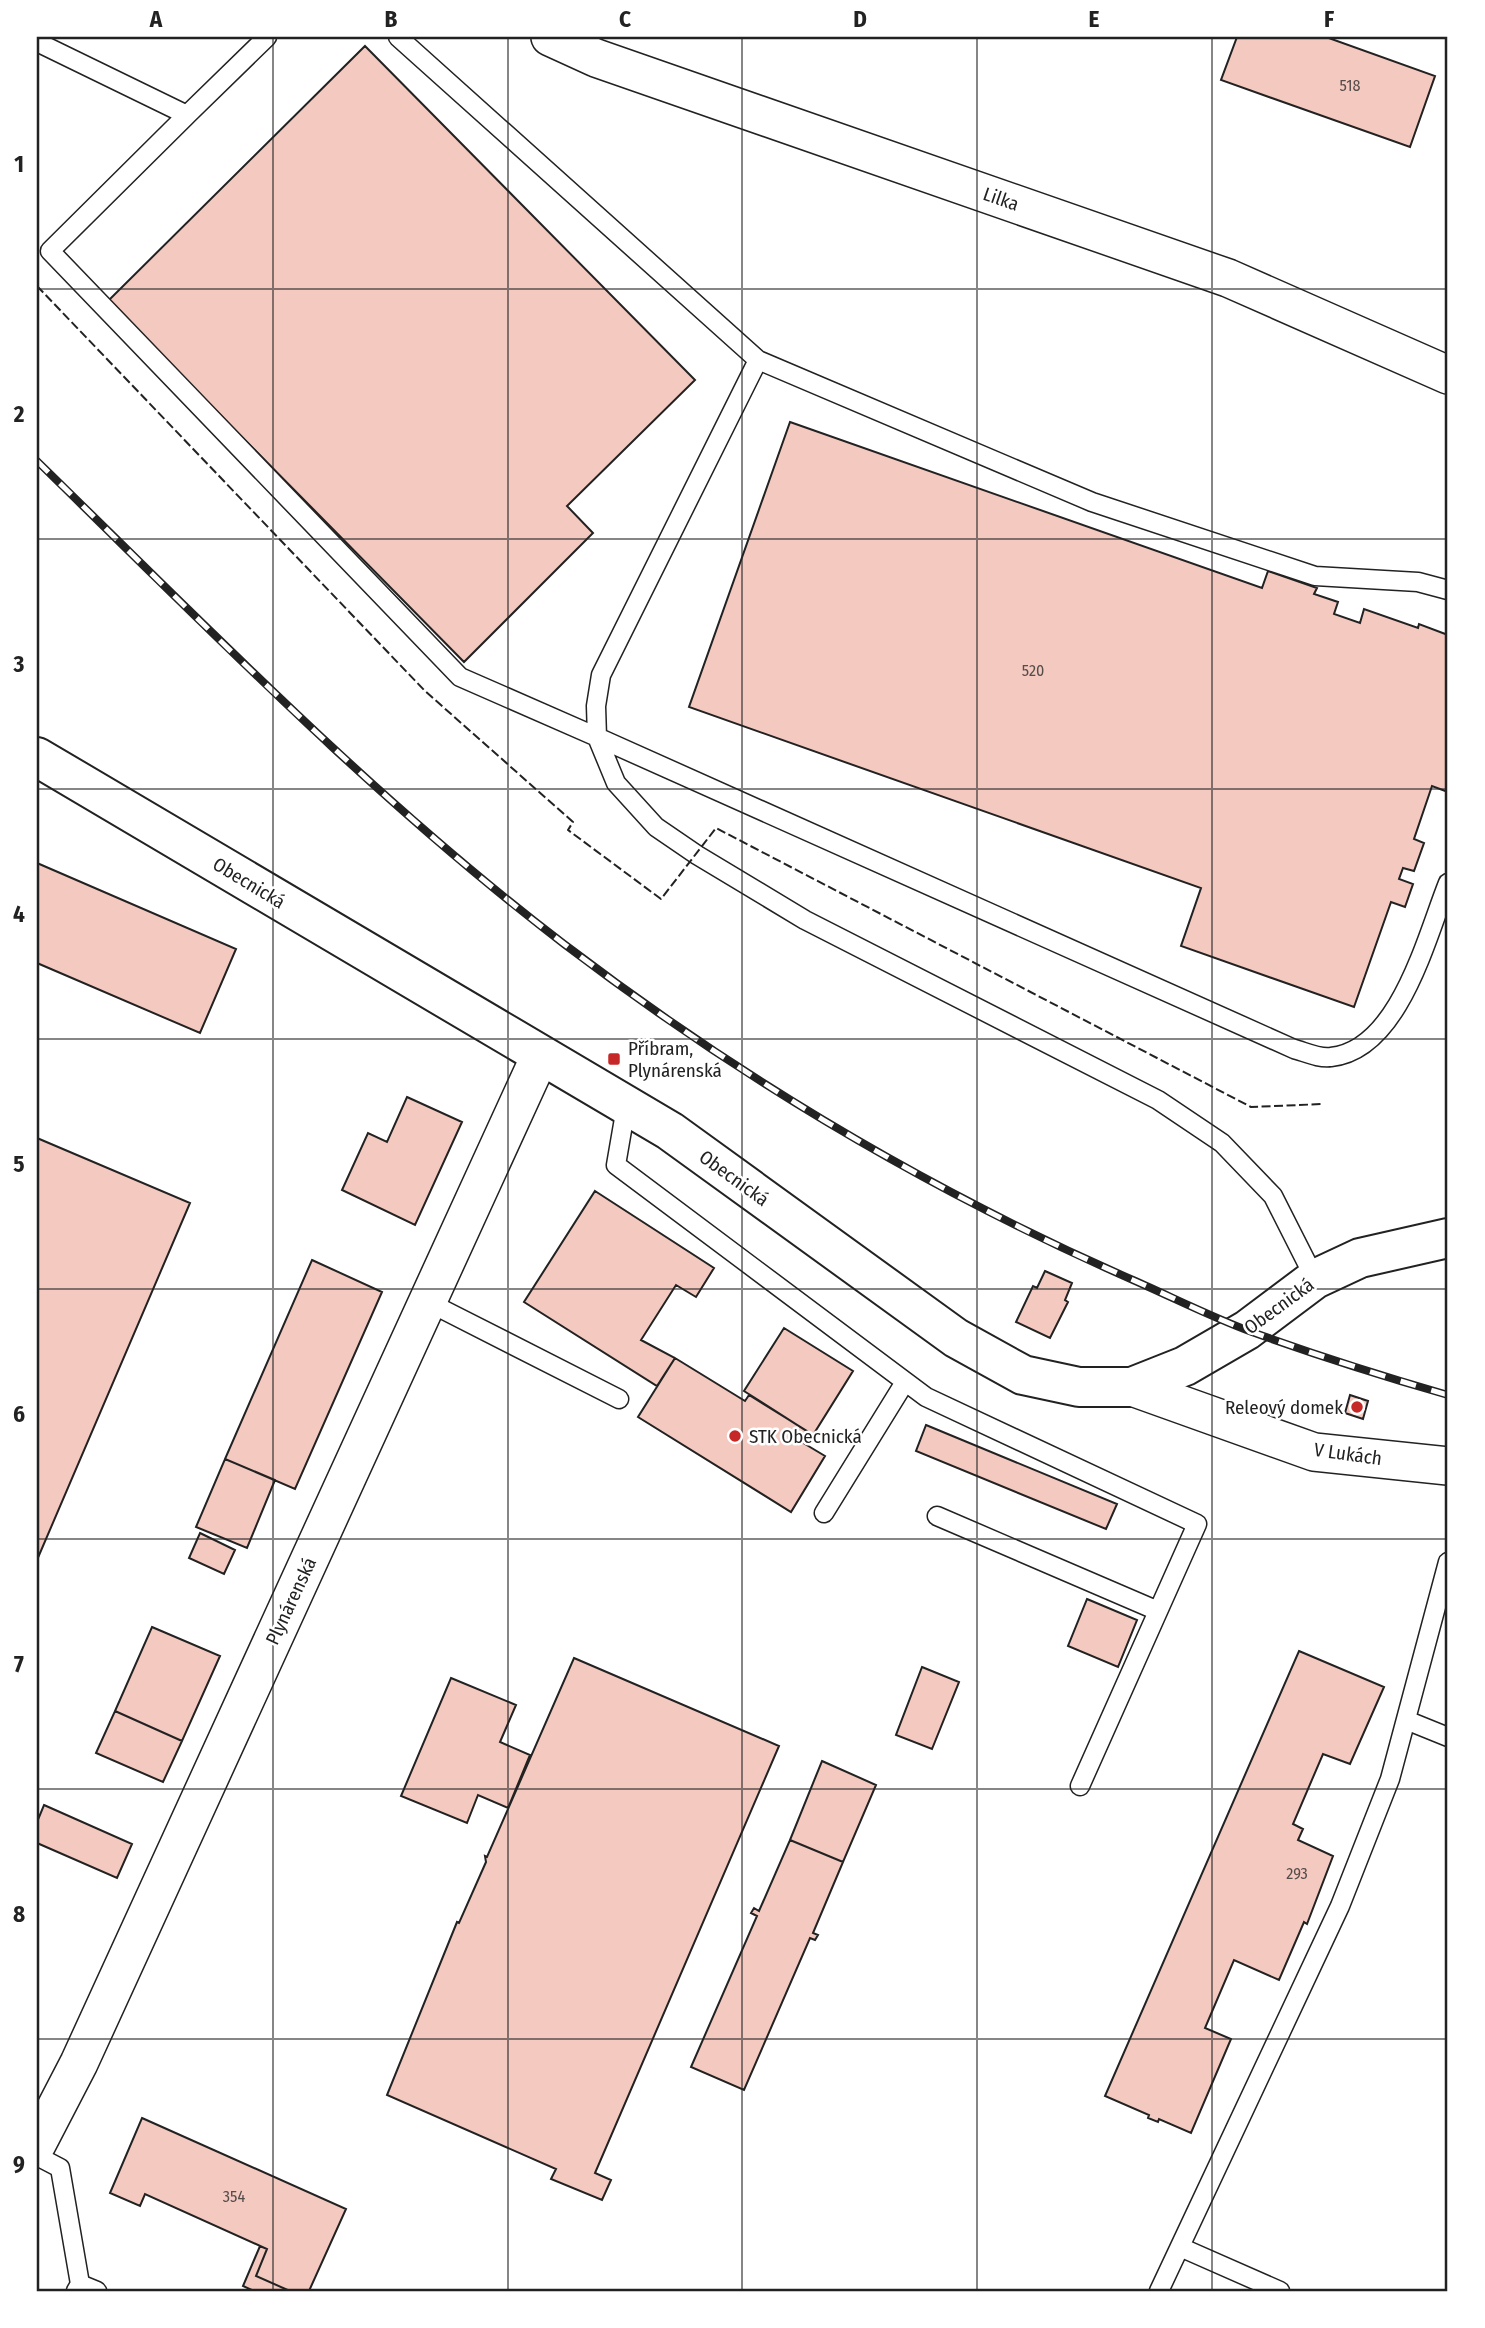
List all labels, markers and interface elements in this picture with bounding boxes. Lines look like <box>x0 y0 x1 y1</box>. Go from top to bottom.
text: A <box>149 5 163 33</box>
text: B <box>385 5 398 33</box>
text: C <box>619 5 631 33</box>
text: D <box>853 5 867 33</box>
text: E <box>1089 5 1100 33</box>
text: F <box>1324 5 1334 33</box>
house number: 518 <box>1340 76 1360 95</box>
text: 1 <box>14 150 24 178</box>
street label: Lilka <box>980 182 1022 216</box>
text: 2 <box>13 400 25 428</box>
text: 3 <box>13 650 25 678</box>
house number: 520 <box>1022 661 1044 680</box>
street label: Obecnická <box>209 852 289 914</box>
text: 4 <box>13 900 25 928</box>
place label: Příbram, Plynárenská <box>628 1037 722 1082</box>
marker: Příbram, Plynárenská <box>606 1051 622 1067</box>
street label: Obecnická <box>695 1145 773 1211</box>
text: 5 <box>13 1150 25 1178</box>
street label: Obecnická <box>1240 1273 1318 1339</box>
place label: Releový domek <box>1225 1396 1343 1419</box>
marker: Releový domek <box>1349 1399 1365 1415</box>
text: 6 <box>13 1400 25 1428</box>
place label: STK Obecnická <box>749 1425 862 1448</box>
marker: STK Obecnická <box>727 1428 743 1444</box>
street label: V Lukách <box>1313 1438 1383 1470</box>
street label: Plynárenská <box>261 1554 321 1648</box>
text: 7 <box>14 1650 24 1678</box>
house number: 293 <box>1286 1864 1308 1883</box>
text: 8 <box>13 1900 25 1928</box>
text: 9 <box>13 2150 25 2178</box>
house number: 354 <box>223 2187 245 2206</box>

